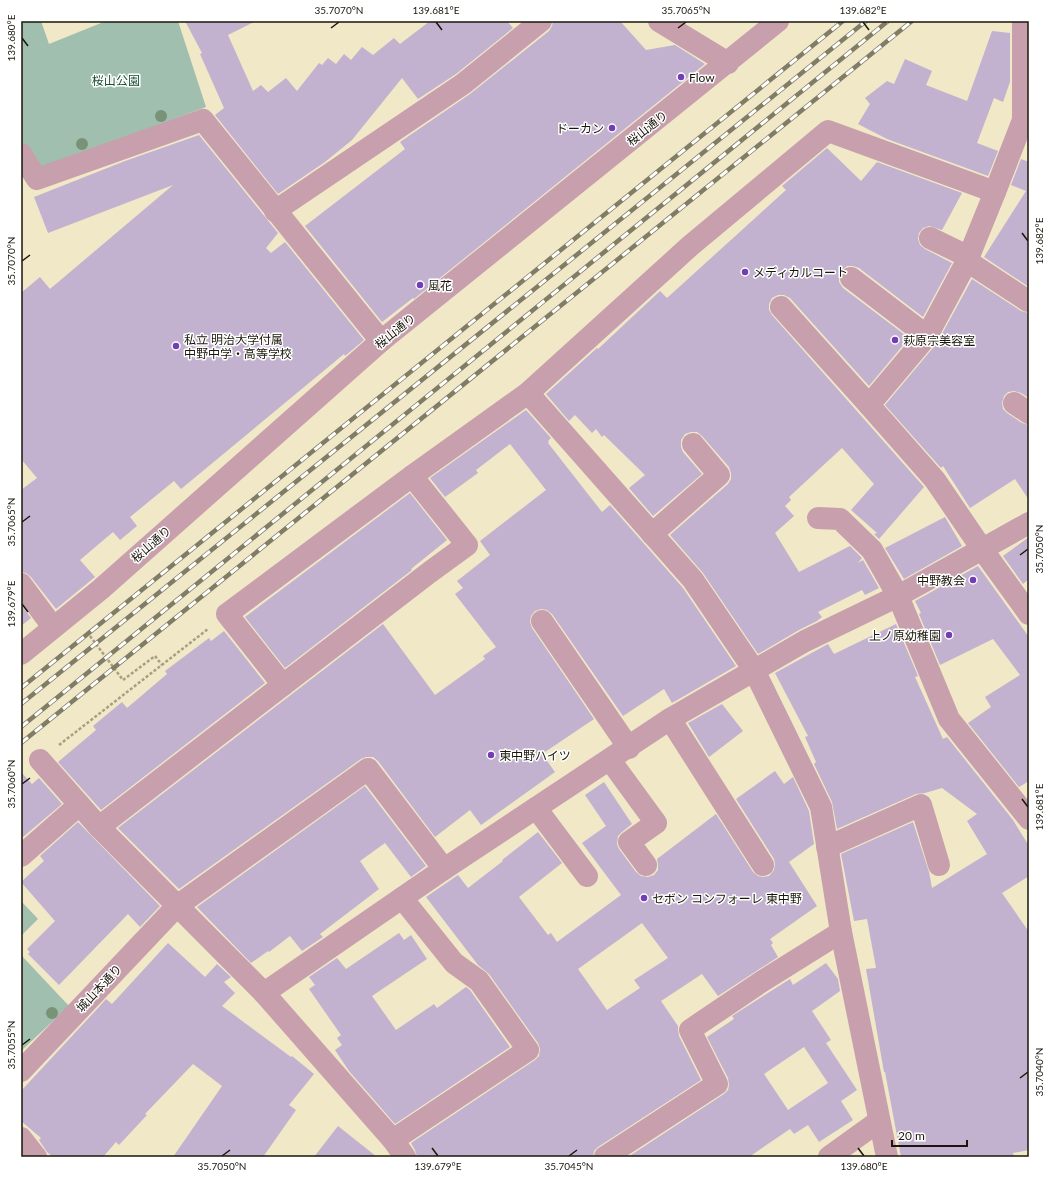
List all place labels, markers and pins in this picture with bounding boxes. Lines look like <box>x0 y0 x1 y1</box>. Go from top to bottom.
place label: Flow <box>689 70 715 85</box>
marker: Flow <box>676 72 686 82</box>
place label: ドーカン <box>556 121 604 136</box>
marker: ドーカン <box>607 123 617 133</box>
place label: メディカルコート <box>753 265 848 280</box>
marker: メディカルコート <box>740 267 750 277</box>
place label: 風花 <box>428 278 452 293</box>
marker: 風花 <box>415 280 425 290</box>
place label: 私立 明治大学付属 中野中学・高等学校 <box>184 332 292 361</box>
place label: 萩原宗美容室 <box>903 333 975 348</box>
marker: 萩原宗美容室 <box>890 335 900 345</box>
marker: 私立 明治大学付属 中野中学・高等学校 <box>171 341 181 351</box>
place label: 中野教会 <box>917 573 965 588</box>
marker: 中野教会 <box>968 575 978 585</box>
place label: 上ノ原幼稚園 <box>869 628 941 643</box>
marker: 上ノ原幼稚園 <box>944 630 954 640</box>
place label: 東中野ハイツ <box>499 748 571 763</box>
marker: 東中野ハイツ <box>486 750 496 760</box>
place label: セボン コンフォーレ 東中野 <box>652 891 802 906</box>
marker: セボン コンフォーレ 東中野 <box>639 893 649 903</box>

